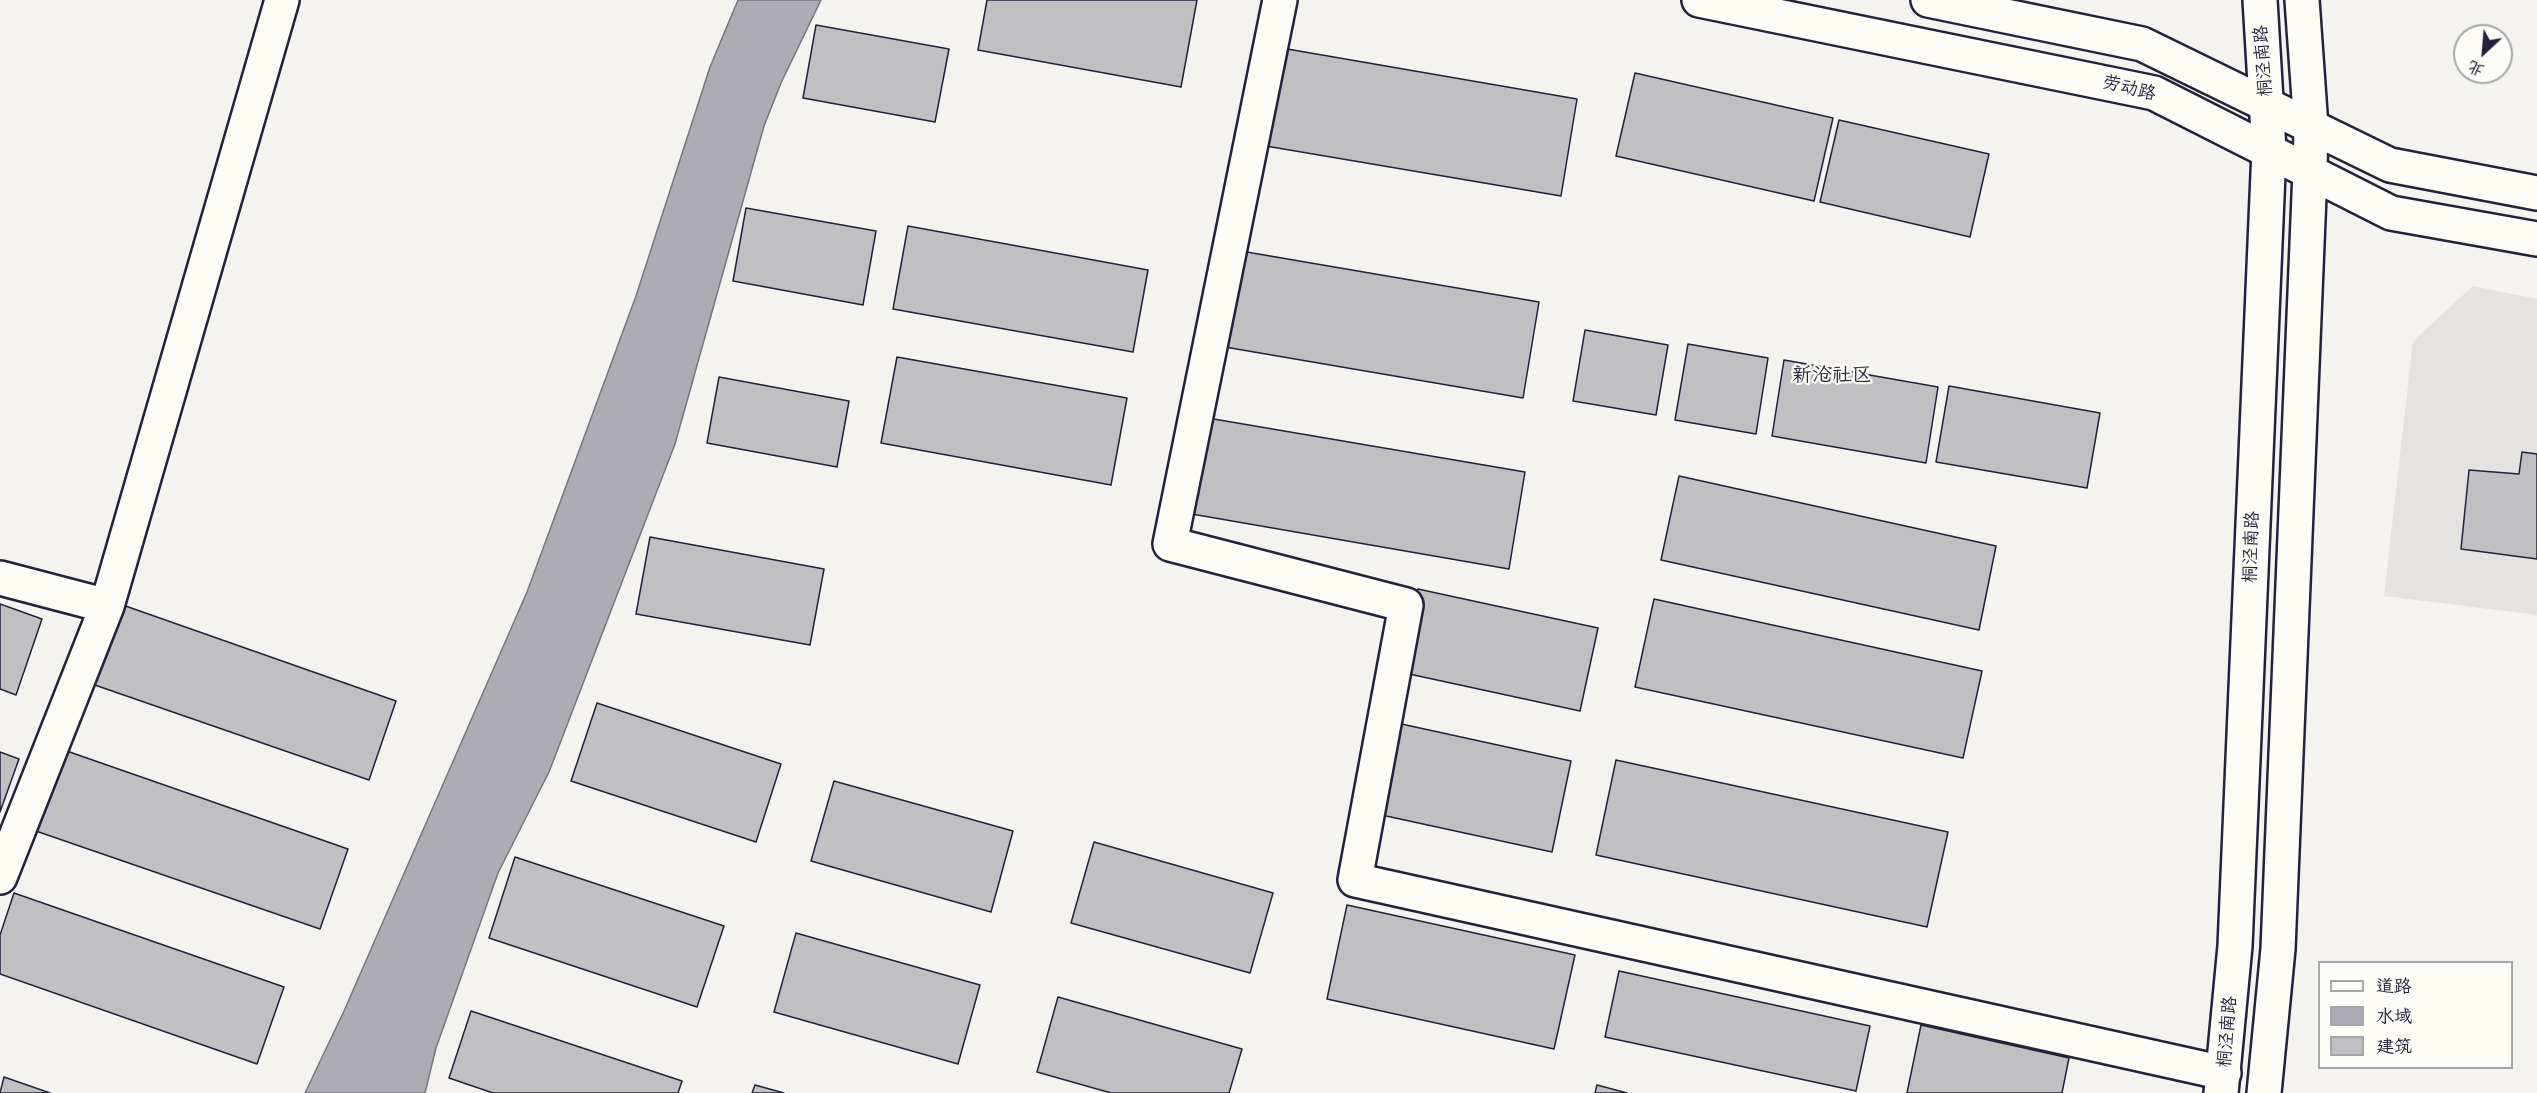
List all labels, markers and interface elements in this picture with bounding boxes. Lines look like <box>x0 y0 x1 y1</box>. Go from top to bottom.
street label: 桐泾南路 <box>2251 24 2277 98</box>
north arrow <box>2453 24 2513 84</box>
text: 北 <box>2462 52 2489 85</box>
street label: 劳动路 <box>2100 72 2158 106</box>
district label: 新沧社区 <box>1792 364 1872 388</box>
street label: 桐泾南路 <box>2240 511 2264 583</box>
legend <box>2318 961 2513 1069</box>
text: 道路 <box>2376 970 2412 1002</box>
street label: 桐泾南路 <box>2214 995 2242 1069</box>
text: 水域 <box>2376 1000 2412 1032</box>
text: 建筑 <box>2376 1030 2412 1062</box>

